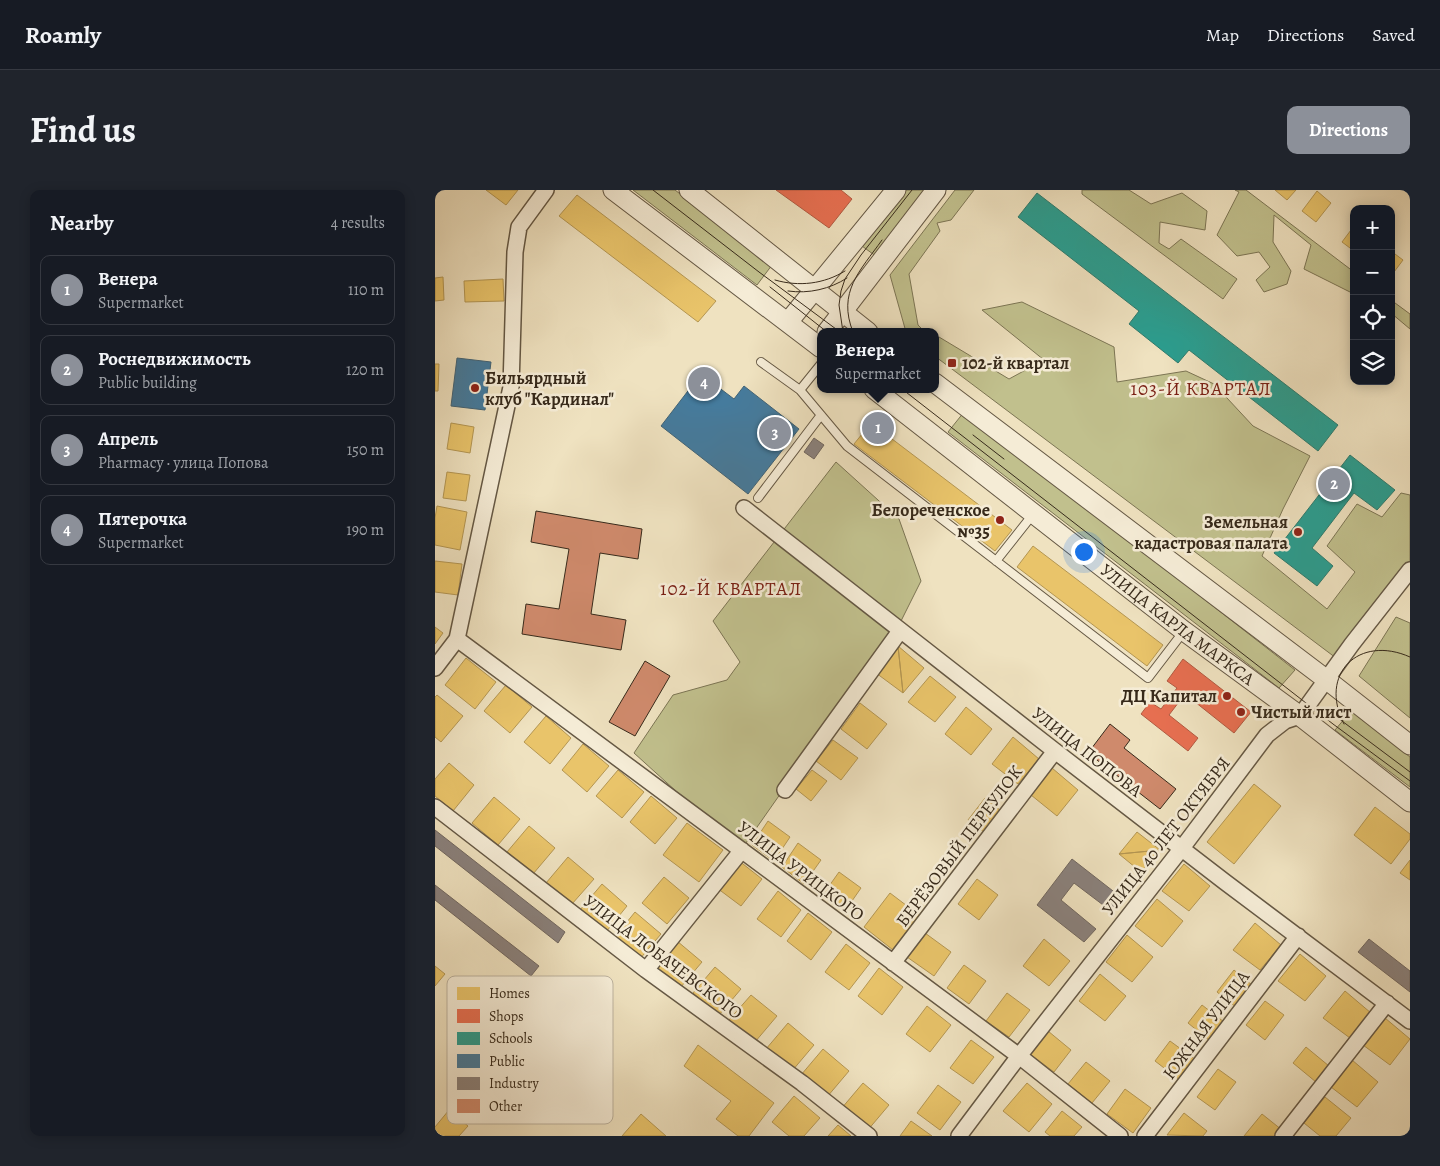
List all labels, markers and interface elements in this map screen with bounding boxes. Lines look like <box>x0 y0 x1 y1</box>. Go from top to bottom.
text: Roamly <box>25 19 101 51</box>
text: Map <box>1206 23 1239 47</box>
text: Directions <box>1267 23 1344 47</box>
text: Saved <box>1372 23 1415 47</box>
text: Find us <box>30 106 136 154</box>
button: Directions <box>1287 106 1410 154</box>
map controls <box>1350 205 1395 385</box>
button: + <box>1350 205 1395 250</box>
text: Nearby <box>50 209 113 237</box>
text: 4 results <box>331 212 385 234</box>
button: − <box>1350 250 1395 295</box>
text: Венера <box>98 266 158 292</box>
text: 1 <box>64 279 70 301</box>
text: 110 m <box>348 279 384 301</box>
text: Supermarket <box>98 292 184 314</box>
button: locate <box>1350 295 1395 340</box>
popup <box>817 328 939 393</box>
text: Венера <box>835 337 895 363</box>
button: layers <box>1350 340 1395 385</box>
text: Роснедвижимость <box>98 346 251 372</box>
place label: 102-й квартал <box>962 351 1069 375</box>
marker: 102-й квартал <box>946 357 958 369</box>
text: 2 <box>63 359 71 381</box>
text: 120 m <box>346 359 384 381</box>
text: Supermarket <box>835 363 921 385</box>
pin: 4 <box>688 364 720 402</box>
place label: Бильярдный клуб "Кардинал" <box>485 366 614 411</box>
text: Public building <box>98 372 197 394</box>
district label: 103-Й КВАРТАЛ <box>1130 376 1272 402</box>
marker: Бильярдный клуб "Кардинал" <box>469 382 481 394</box>
pin: 1 <box>862 409 894 447</box>
pin: 3 <box>759 414 791 452</box>
text: Апрель <box>98 426 158 452</box>
text: 3 <box>64 439 70 461</box>
text: 150 m <box>347 439 384 461</box>
text: Pharmacy · улица Попова <box>98 452 268 474</box>
pin: 2 <box>1318 465 1350 503</box>
place label: Белореченское №35 <box>871 498 990 543</box>
text: Пятерочка <box>98 506 187 532</box>
place label: Земельная кадастровая палата <box>1134 510 1288 555</box>
marker: Белореченское №35 <box>994 514 1006 526</box>
text: 4 <box>63 519 71 541</box>
text: 190 m <box>346 519 384 541</box>
marker: Земельная кадастровая палата <box>1292 526 1304 538</box>
text: Supermarket <box>98 532 184 554</box>
your location <box>1071 539 1097 565</box>
street label: УЛИЦА КАРЛА МАРКСА <box>1095 558 1260 691</box>
district label: 102-Й КВАРТАЛ <box>660 576 802 602</box>
place label: ДЦ Капитал <box>1121 684 1217 708</box>
marker: ДЦ Капитал <box>1221 690 1233 702</box>
place label: Чистый лист <box>1251 700 1352 724</box>
street label: УЛИЦА ПОПОВА <box>1027 701 1147 803</box>
marker: Чистый лист <box>1235 706 1247 718</box>
street label: УЛИЦА 40 ЛЕТ ОКТЯБРЯ <box>1096 752 1236 920</box>
street label: БЕРЁЗОВЫЙ ПЕРЕУЛОК <box>890 760 1028 932</box>
street label: УЛИЦА УРИЦКОГО <box>733 815 869 927</box>
street label: УЛИЦА ЛОБАЧЕВСКОГО <box>578 889 748 1025</box>
street label: ЮЖНАЯ УЛИЦА <box>1157 965 1255 1084</box>
legend <box>447 976 613 1124</box>
text: Homes <box>489 984 530 1003</box>
text: Shops <box>489 1007 524 1026</box>
text: Schools <box>489 1029 533 1048</box>
text: Public <box>489 1052 525 1071</box>
text: Industry <box>489 1074 539 1093</box>
text: Other <box>489 1097 523 1116</box>

